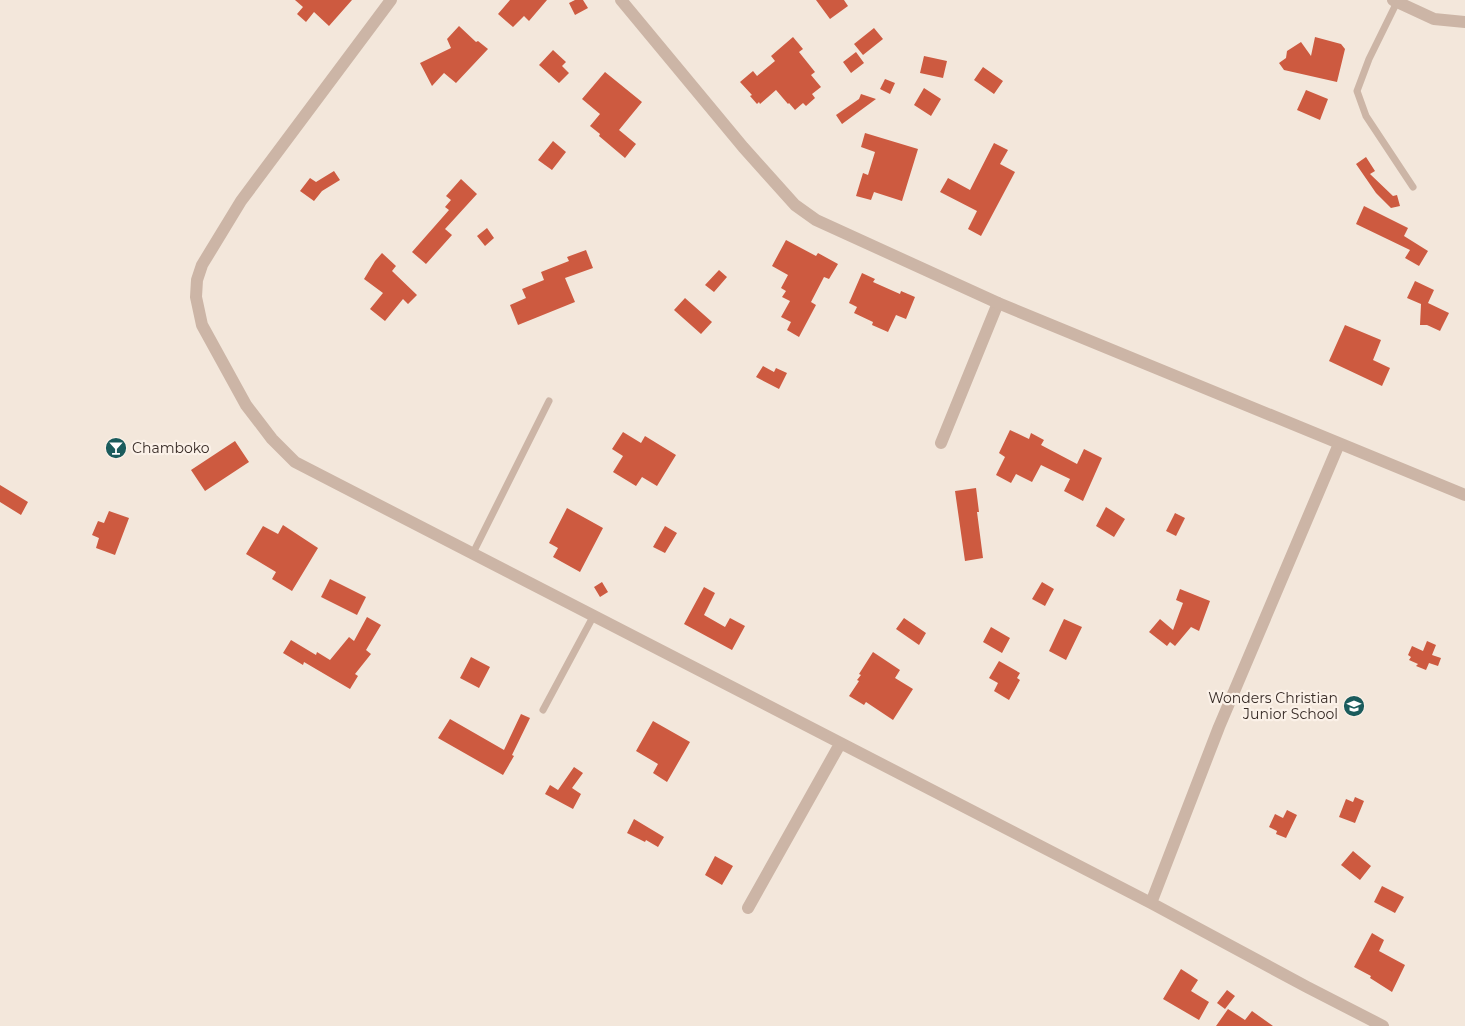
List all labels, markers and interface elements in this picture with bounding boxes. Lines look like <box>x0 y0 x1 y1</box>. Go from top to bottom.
bar icon: Chamboko <box>104 436 128 460</box>
place label: Chamboko <box>132 439 210 457</box>
place label: Wonders Christian Junior School <box>1208 689 1338 723</box>
school or university icon: Wonders Christian Junior School <box>1342 694 1366 718</box>

